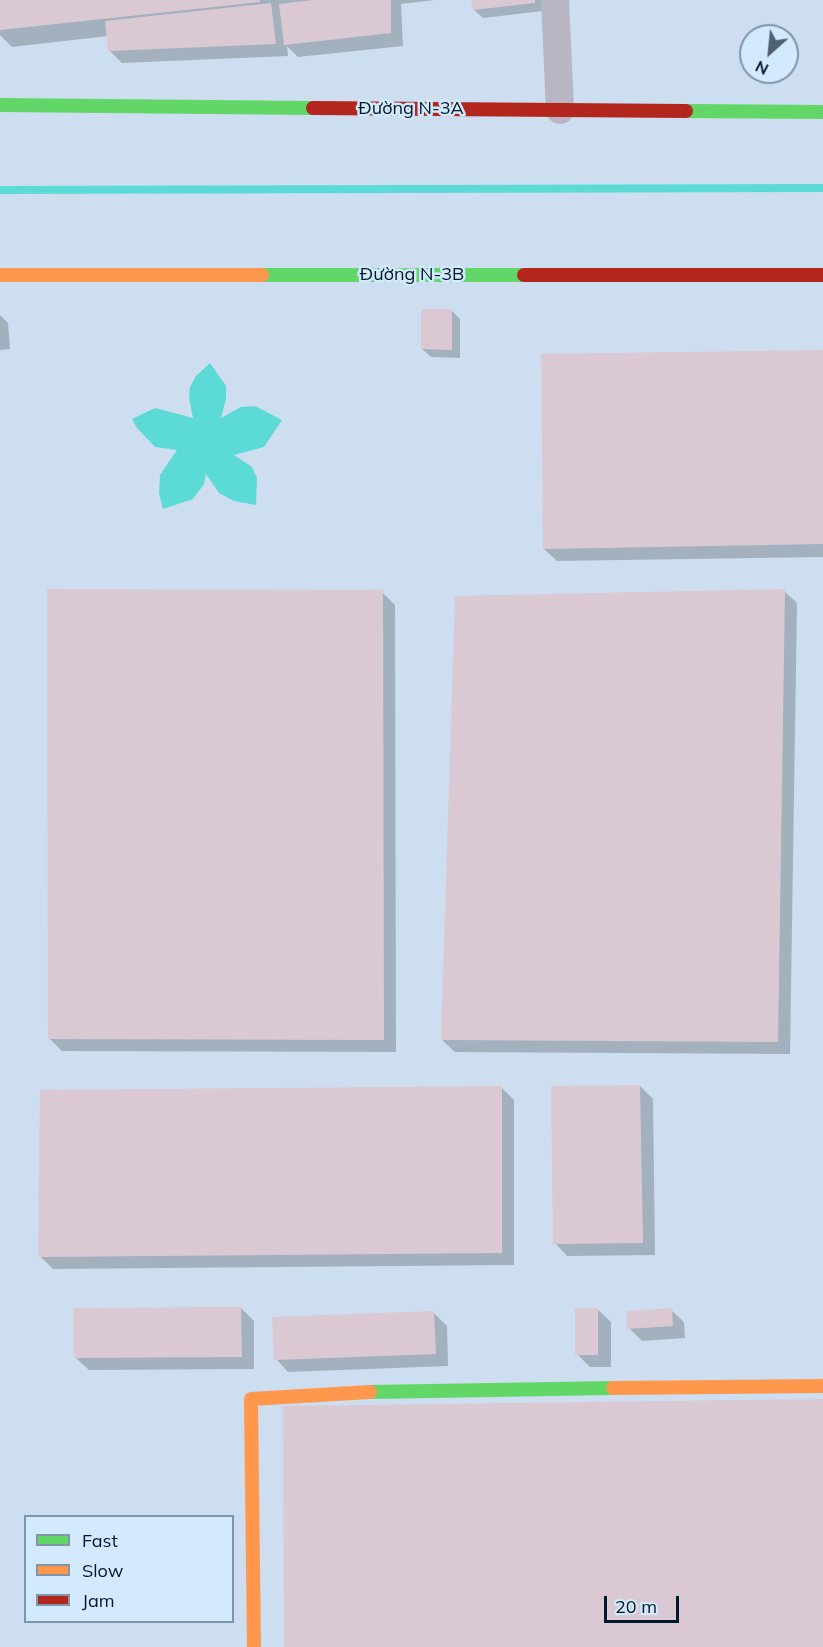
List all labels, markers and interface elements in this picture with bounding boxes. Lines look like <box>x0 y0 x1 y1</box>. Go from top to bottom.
north arrow <box>739 24 799 84</box>
text: N <box>752 57 772 80</box>
street label: Đường N-3A <box>358 98 464 120</box>
street label: Đường N-3B <box>360 264 464 286</box>
legend <box>24 1515 234 1623</box>
text: Fast <box>82 1529 118 1552</box>
text: Slow <box>82 1559 123 1582</box>
scale bar <box>607 1584 682 1622</box>
text: Jam <box>82 1589 115 1612</box>
text: 20 m <box>615 1595 657 1618</box>

